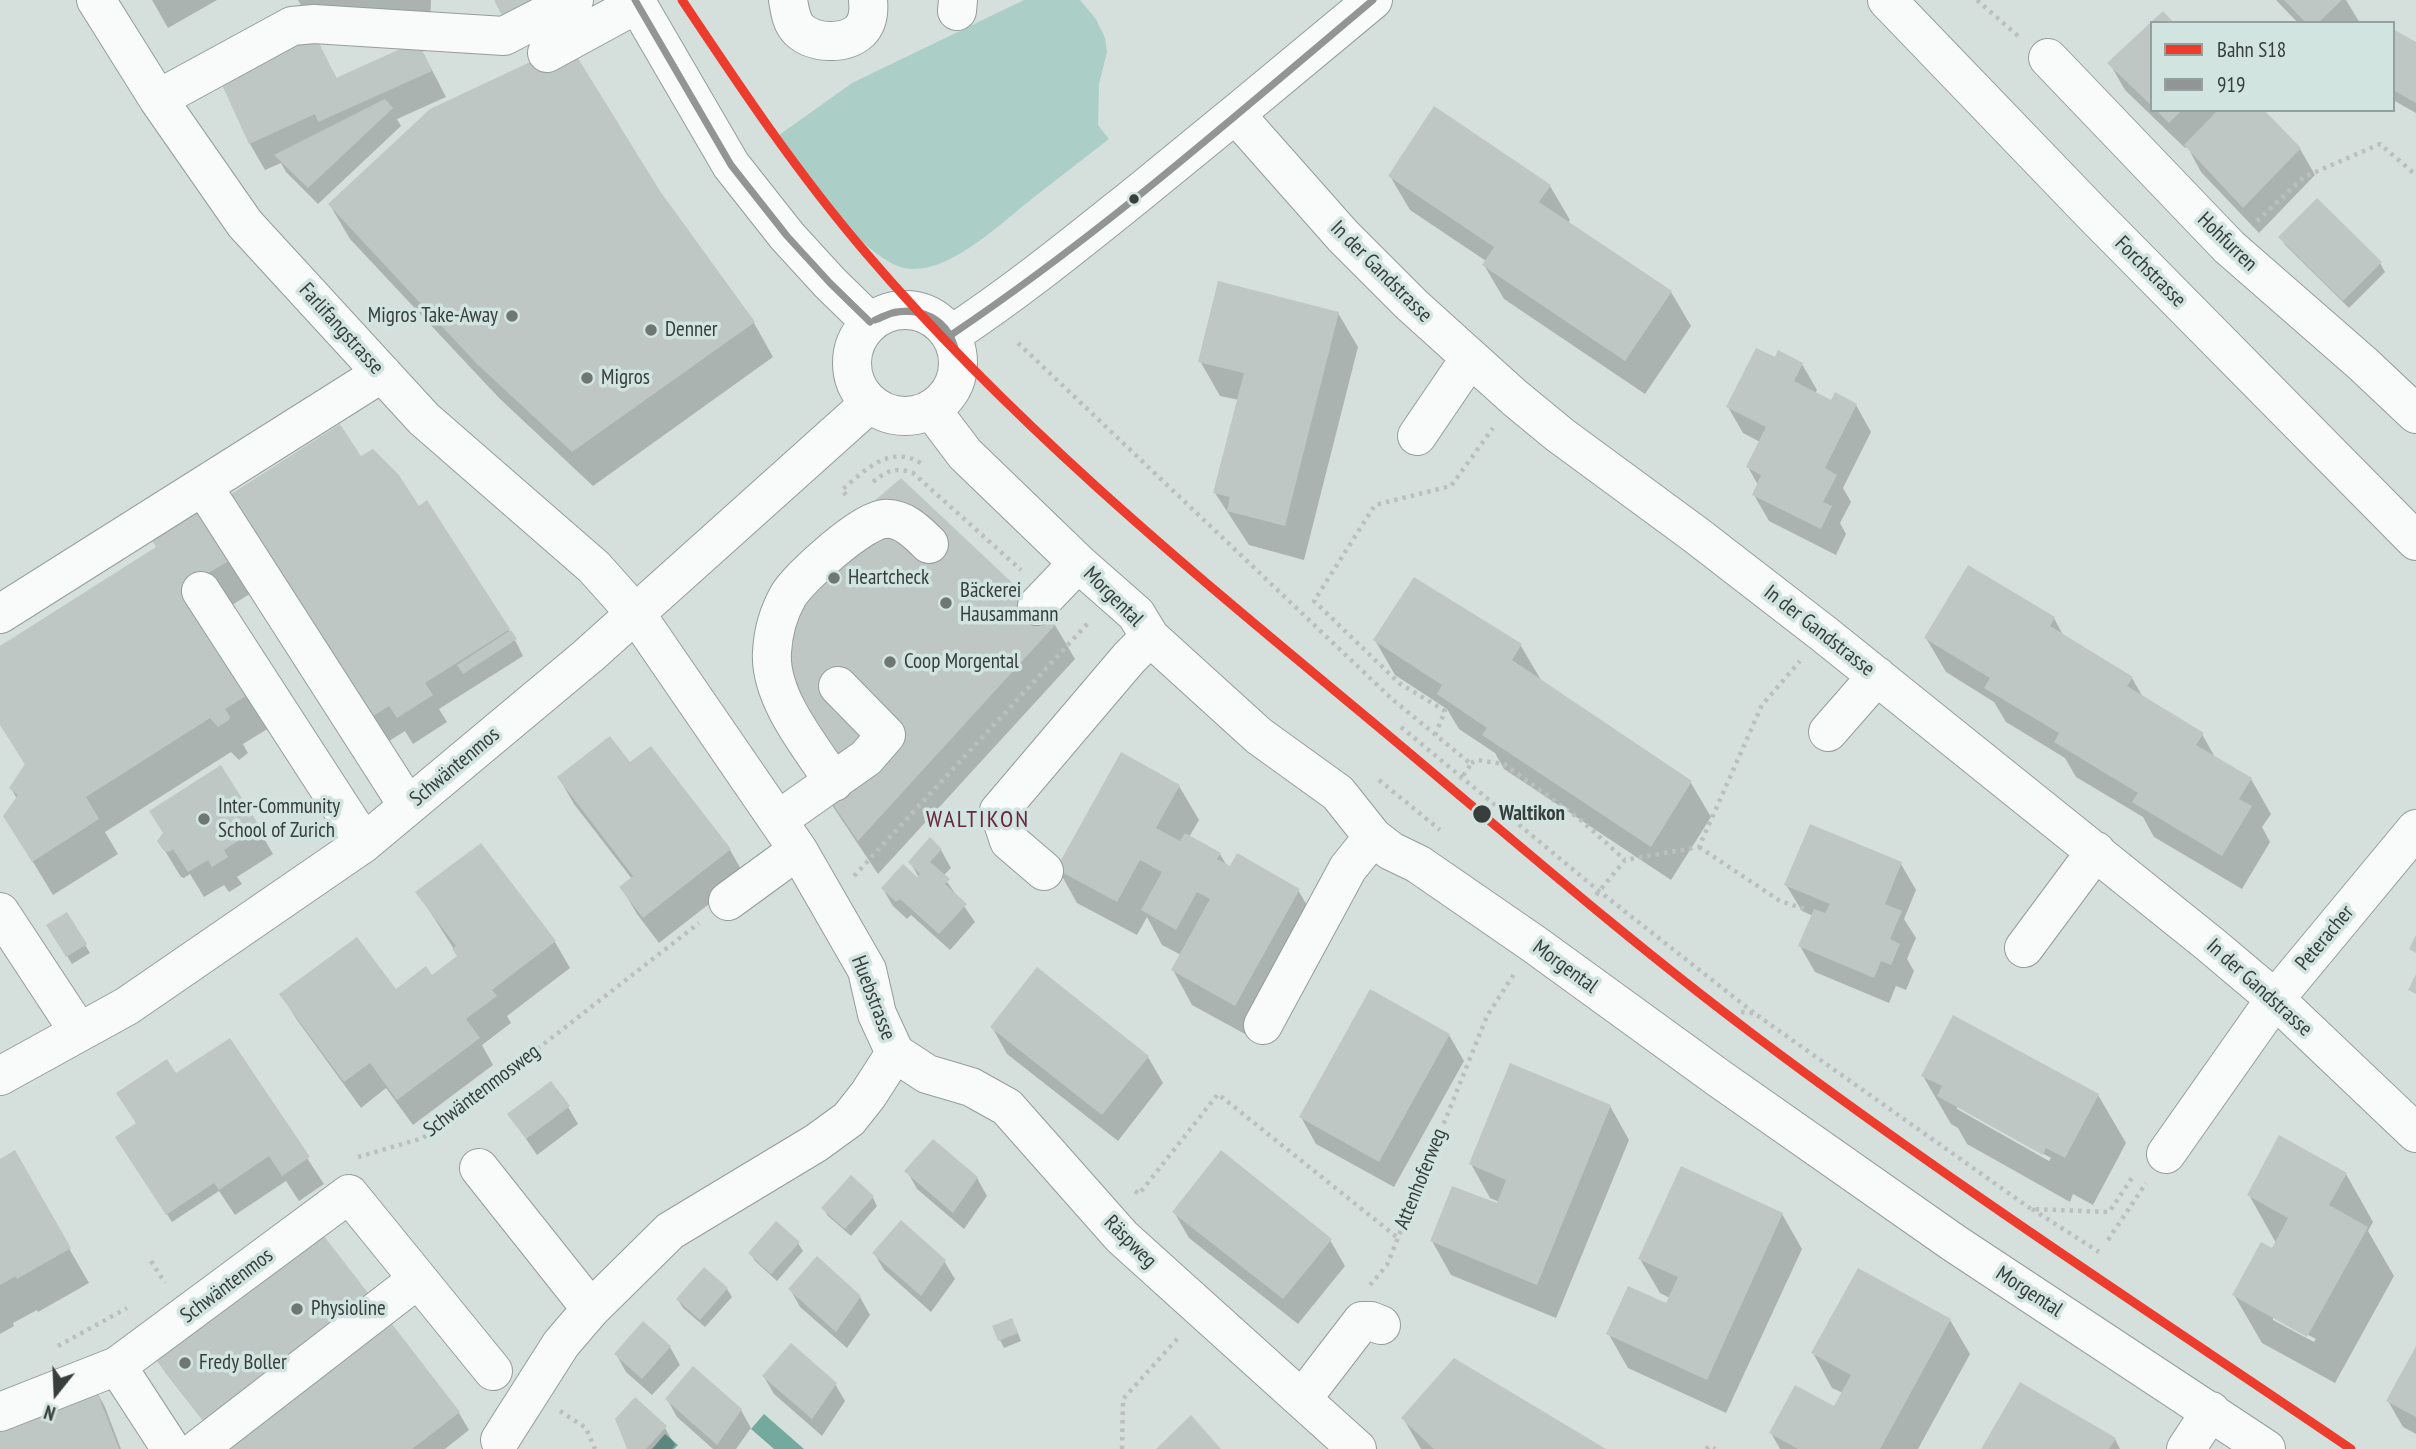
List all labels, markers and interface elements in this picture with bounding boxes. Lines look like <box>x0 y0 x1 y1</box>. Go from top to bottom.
legend <box>2150 21 2395 112</box>
text: Bahn S18 <box>2217 36 2286 63</box>
text: 919 <box>2217 71 2245 98</box>
unlabelled marker <box>1127 192 1141 206</box>
street label: Hohfurren <box>2192 207 2262 277</box>
street label: In der Gandstrasse <box>1325 216 1437 328</box>
street label: Forchstrasse <box>2109 231 2191 313</box>
street label: Farlifangstrasse <box>293 278 389 380</box>
place label: Migros Take-Away <box>368 303 498 329</box>
marker: Migros Take-Away <box>504 308 520 324</box>
place label: Denner <box>665 317 718 343</box>
marker: Denner <box>643 322 659 338</box>
place label: Migros <box>601 365 650 391</box>
marker: Migros <box>579 370 595 386</box>
street label: Morgental <box>1078 562 1148 632</box>
place label: Heartcheck <box>848 565 929 591</box>
marker: Heartcheck <box>826 570 842 586</box>
place label: Bäckerei Hausammann <box>960 578 1058 628</box>
street label: In der Gandstrasse <box>1759 580 1879 682</box>
marker: Bäckerei Hausammann <box>938 595 954 611</box>
place label: Coop Morgental <box>904 649 1019 675</box>
marker: Coop Morgental <box>882 654 898 670</box>
street label: Schwäntenmos <box>405 722 505 812</box>
place label: Inter-Community School of Zurich <box>218 794 340 844</box>
place label: Waltikon <box>1499 801 1565 827</box>
marker: Waltikon <box>1471 803 1493 825</box>
district label: WALTIKON <box>927 806 1029 834</box>
marker: Inter-Community School of Zurich <box>196 811 212 827</box>
street label: Peteracher <box>2291 900 2359 976</box>
street label: In der Gandstrasse <box>2201 934 2317 1042</box>
street label: Morgental <box>1528 935 1602 999</box>
street label: Huebstrasse <box>845 952 901 1044</box>
street label: Schwäntenmosweg <box>419 1039 545 1143</box>
street label: Attenhoferweg <box>1389 1125 1453 1233</box>
street label: Räspweg <box>1098 1210 1162 1274</box>
street label: Schwäntenmos <box>176 1243 278 1329</box>
street label: Morgental <box>1991 1261 2067 1323</box>
place label: Physioline <box>311 1296 386 1322</box>
marker: Physioline <box>289 1301 305 1317</box>
place label: Fredy Boller <box>199 1350 287 1376</box>
marker: Fredy Boller <box>177 1355 193 1371</box>
north arrow <box>21 1358 91 1428</box>
text: N <box>41 1400 58 1426</box>

